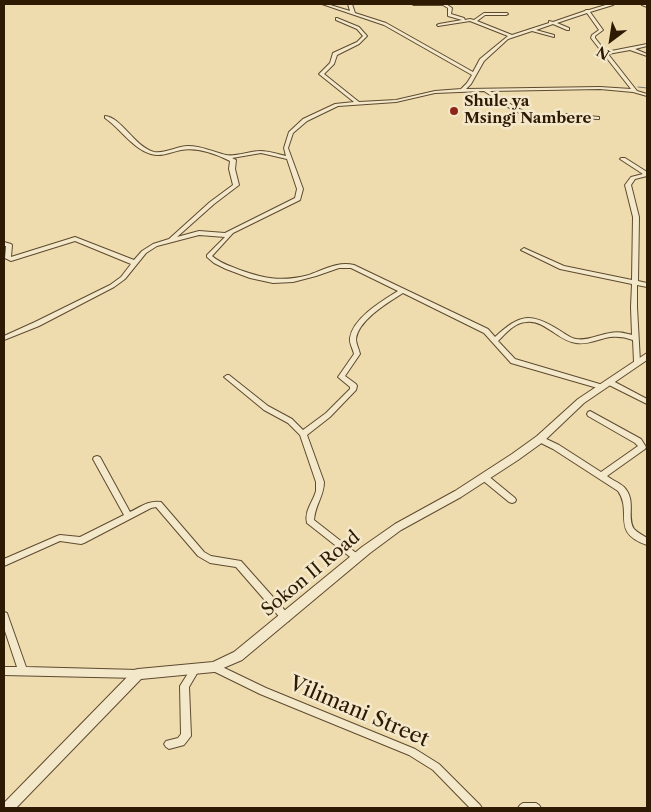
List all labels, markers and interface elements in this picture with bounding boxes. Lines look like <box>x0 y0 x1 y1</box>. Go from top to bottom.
north arrow <box>586 15 636 65</box>
text: N <box>593 42 613 64</box>
place label: Shule ya Msingi Nambere <box>464 93 591 128</box>
marker: Shule ya Msingi Nambere <box>448 105 460 117</box>
street label: Sokon II Road <box>258 527 364 621</box>
street label: Vilimani Street <box>285 671 433 753</box>

